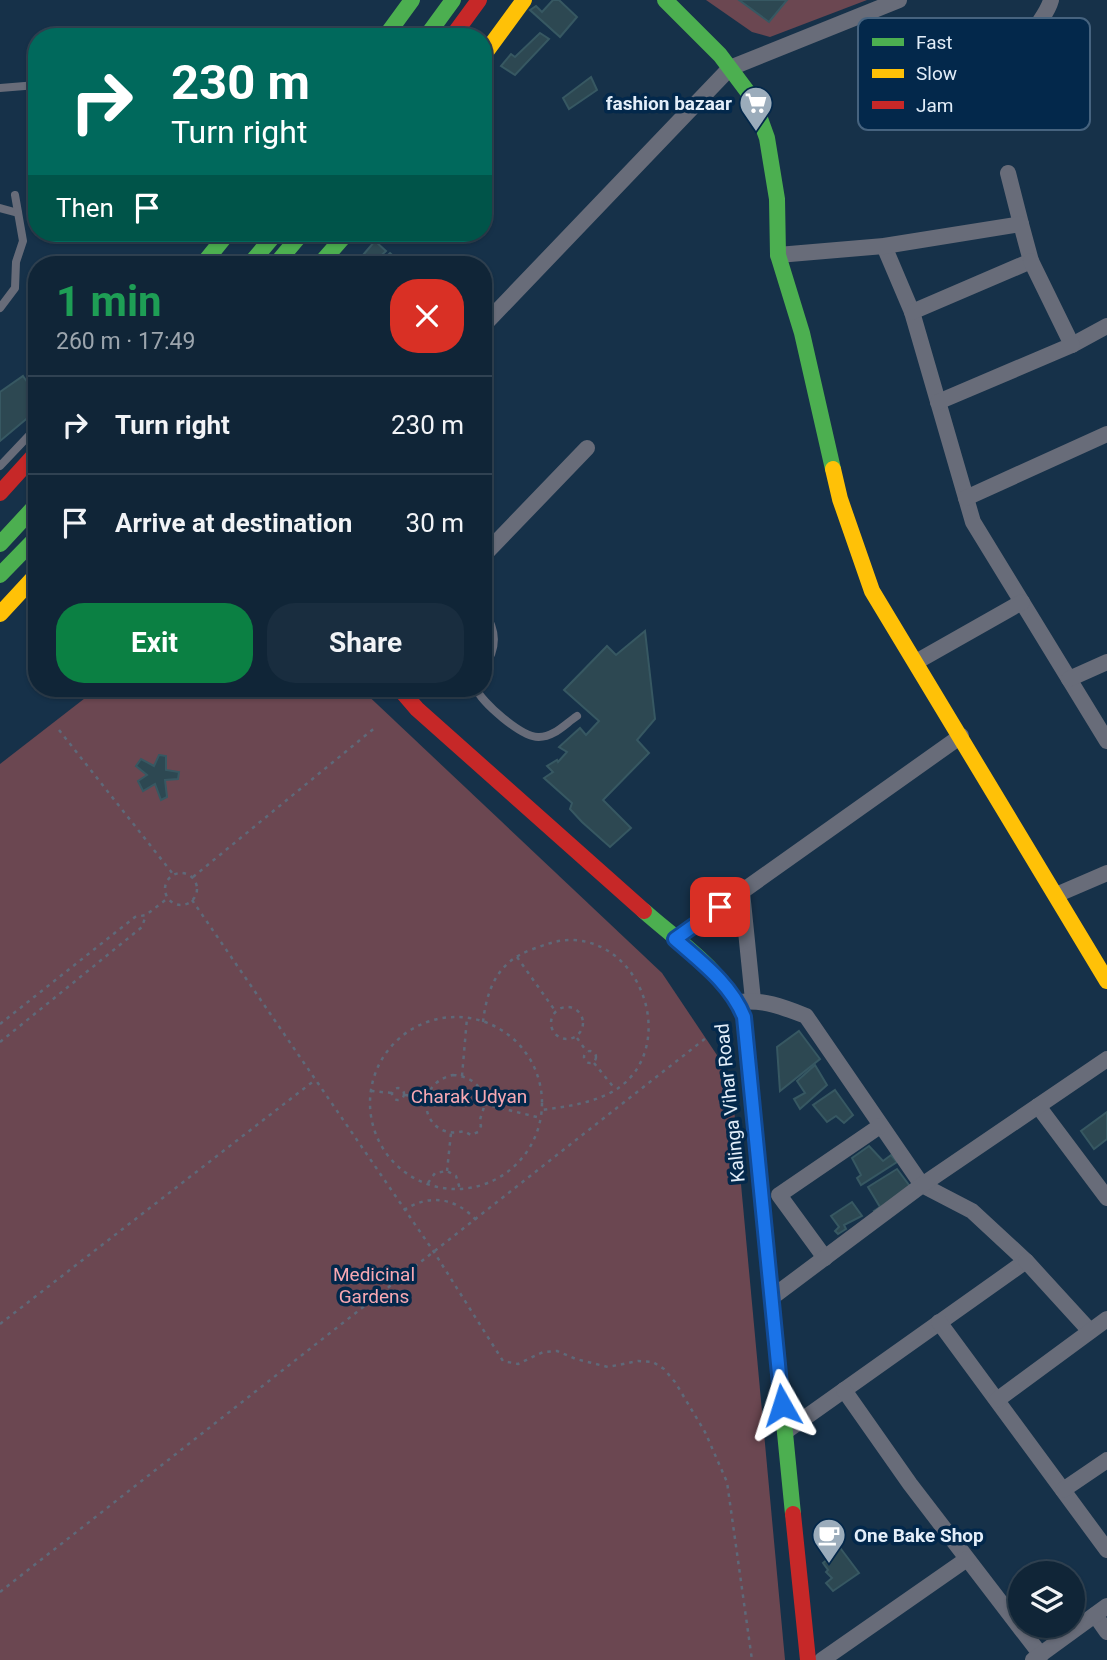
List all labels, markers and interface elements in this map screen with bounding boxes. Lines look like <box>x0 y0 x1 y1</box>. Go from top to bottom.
legend <box>858 18 1090 130</box>
text: Fast <box>916 31 953 54</box>
text: 230 m <box>171 54 310 111</box>
icon: right <box>56 56 147 147</box>
text: Slow <box>916 62 957 85</box>
supermarket icon: fashion bazaar <box>737 84 775 133</box>
place label: fashion bazaar <box>606 92 732 115</box>
text: Jam <box>916 94 953 117</box>
text: Turn right <box>171 113 307 151</box>
icon: arrive <box>128 189 166 227</box>
text: Then <box>56 193 114 223</box>
text: 1 min <box>56 277 162 326</box>
button: close <box>390 279 464 353</box>
text: 260 m · 17:49 <box>56 328 195 355</box>
icon: right <box>56 406 94 444</box>
text: Turn right <box>115 410 230 440</box>
text: 230 m <box>391 410 464 440</box>
icon: arrive <box>56 504 94 542</box>
text: Arrive at destination <box>115 508 352 538</box>
text: 30 m <box>406 508 464 538</box>
button: Exit <box>56 603 253 683</box>
button: Share <box>267 603 464 683</box>
pin <box>690 877 750 937</box>
icon: arrive <box>701 888 739 926</box>
street label: Kalinga Vihar Road <box>710 1022 750 1184</box>
park label: Charak Udyan <box>411 1085 527 1108</box>
park label: Medicinal Gardens <box>333 1263 415 1308</box>
position arrow <box>745 1368 819 1442</box>
cafe icon: One Bake Shop <box>810 1516 848 1565</box>
place label: One Bake Shop <box>854 1524 984 1547</box>
map controls <box>1008 1561 1085 1638</box>
button: layers <box>1008 1561 1085 1638</box>

